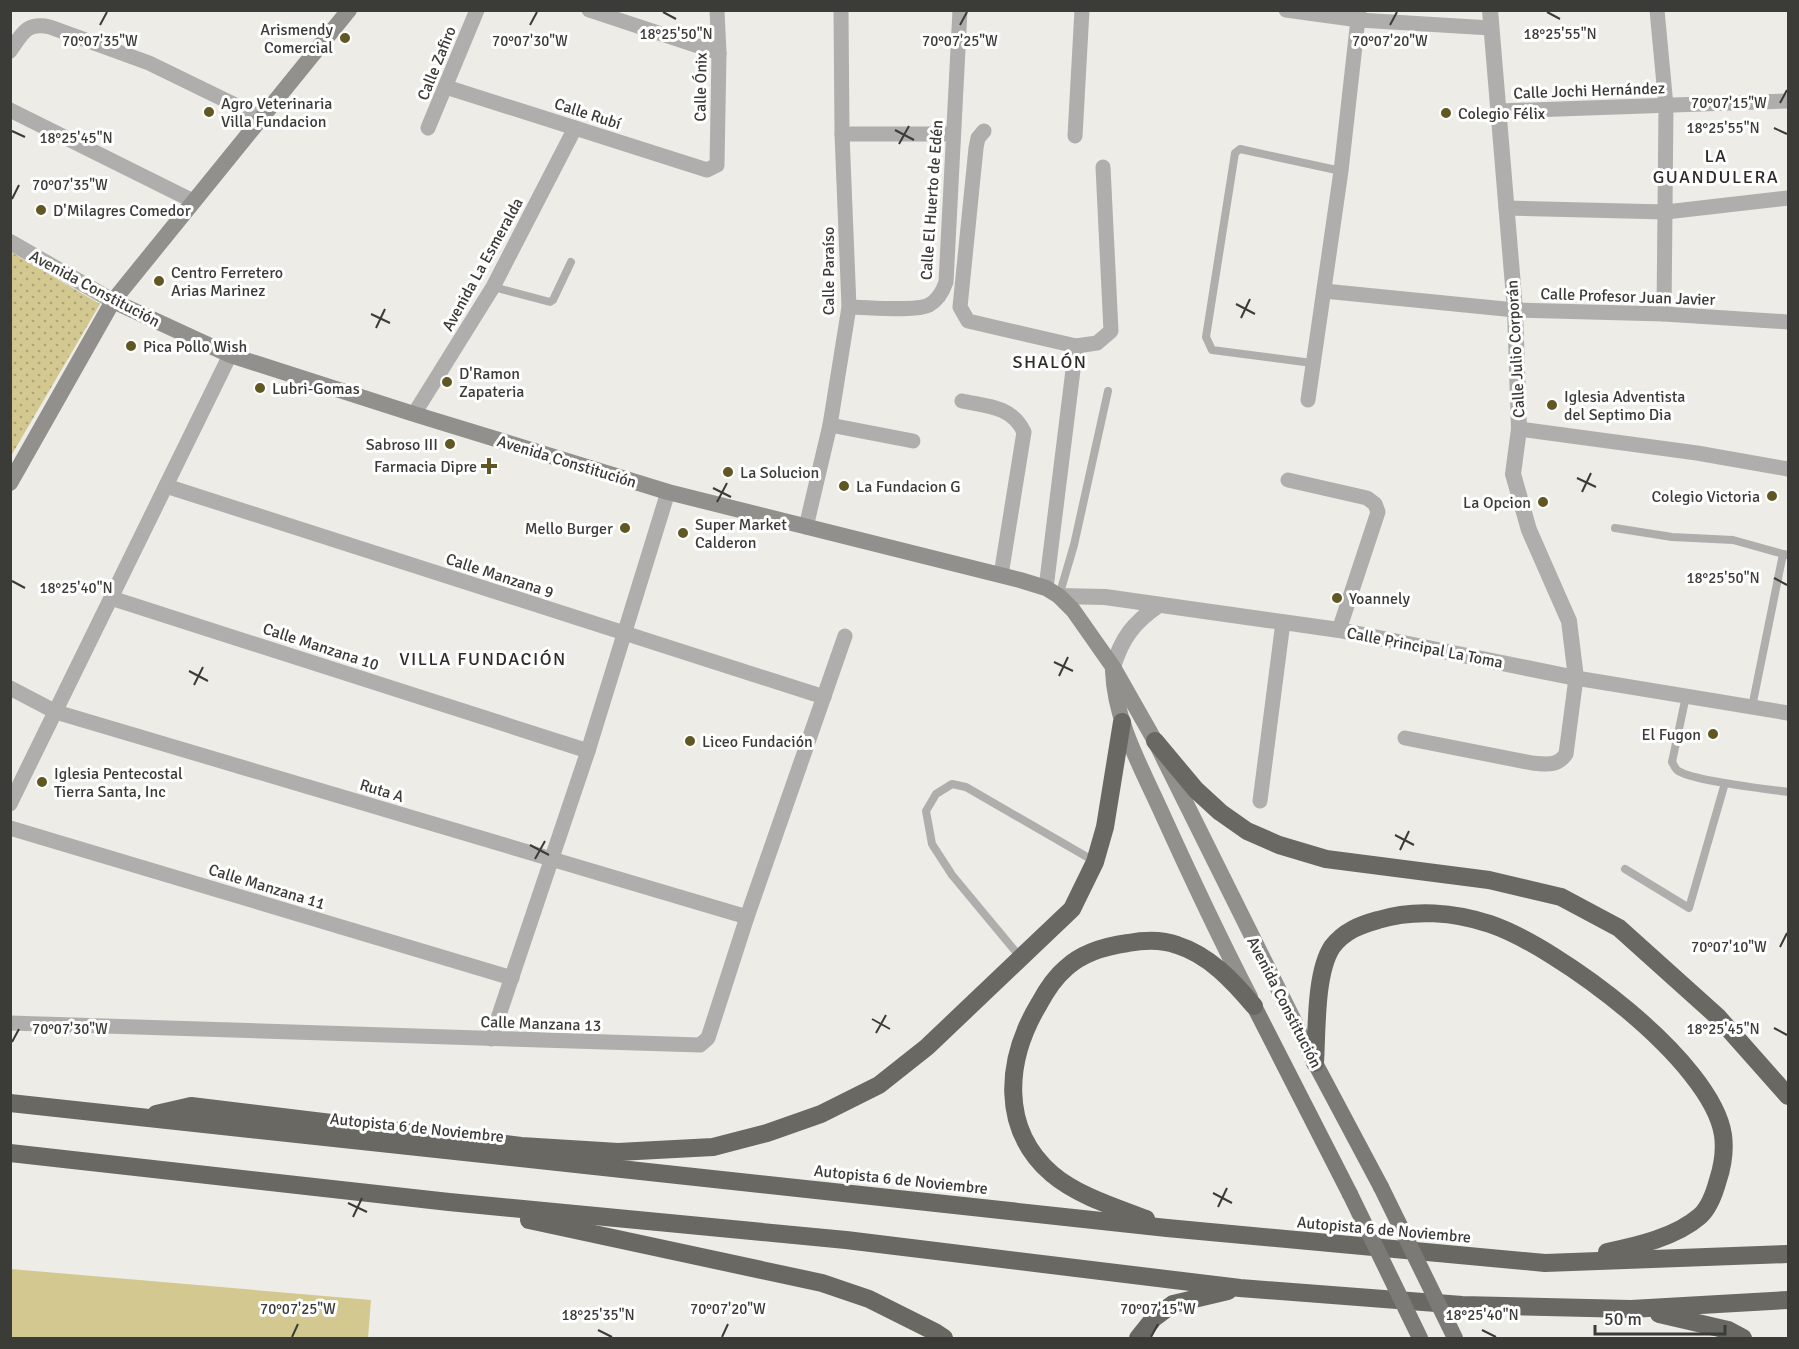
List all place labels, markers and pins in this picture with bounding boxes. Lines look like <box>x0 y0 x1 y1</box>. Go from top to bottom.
place label: Arismendy Comercial <box>260 20 334 58</box>
marker: Arismendy Comercial <box>338 31 352 45</box>
place label: Agro Veterinaria Villa Fundacion <box>221 94 332 132</box>
place label: Colegio Félix <box>1458 104 1546 124</box>
marker: Agro Veterinaria Villa Fundacion <box>202 105 216 119</box>
marker: Colegio Félix <box>1439 106 1453 120</box>
place label: D'Milagres Comedor <box>53 201 191 221</box>
marker: D'Milagres Comedor <box>34 203 48 217</box>
place label: Centro Ferretero Arias Marinez <box>171 263 283 301</box>
marker: Centro Ferretero Arias Marinez <box>152 274 166 288</box>
place label: Pica Pollo Wish <box>143 337 247 357</box>
marker: Pica Pollo Wish <box>124 339 138 353</box>
place label: D'Ramon Zapateria <box>459 364 524 402</box>
marker: D'Ramon Zapateria <box>440 375 454 389</box>
place label: Lubri-Gomas <box>272 379 360 399</box>
marker: Lubri-Gomas <box>253 381 267 395</box>
place label: Iglesia Adventista del Septimo Dia <box>1564 387 1685 425</box>
marker: Iglesia Adventista del Septimo Dia <box>1545 398 1559 412</box>
place label: Sabroso III <box>366 435 438 455</box>
marker: Sabroso III <box>443 437 457 451</box>
place label: Farmacia Dipre <box>374 457 477 477</box>
marker: Farmacia Dipre <box>482 459 496 473</box>
place label: La Solucion <box>740 463 819 483</box>
marker: La Solucion <box>721 465 735 479</box>
place label: La Fundacion G <box>856 477 961 497</box>
marker: La Fundacion G <box>837 479 851 493</box>
place label: Colegio Victoria <box>1652 487 1760 507</box>
marker: Colegio Victoria <box>1765 489 1779 503</box>
place label: La Opcion <box>1463 493 1531 513</box>
marker: La Opcion <box>1536 495 1550 509</box>
place label: Super Market Calderon <box>695 515 787 553</box>
place label: Mello Burger <box>525 519 613 539</box>
marker: Mello Burger <box>618 521 632 535</box>
marker: Super Market Calderon <box>676 526 690 540</box>
place label: Yoannely <box>1349 589 1411 609</box>
marker: Yoannely <box>1330 591 1344 605</box>
place label: El Fugon <box>1642 725 1701 745</box>
marker: El Fugon <box>1706 727 1720 741</box>
place label: Liceo Fundación <box>702 732 813 752</box>
marker: Liceo Fundación <box>683 734 697 748</box>
place label: Iglesia Pentecostal Tierra Santa, Inc <box>54 764 183 802</box>
marker: Iglesia Pentecostal Tierra Santa, Inc <box>35 775 49 789</box>

